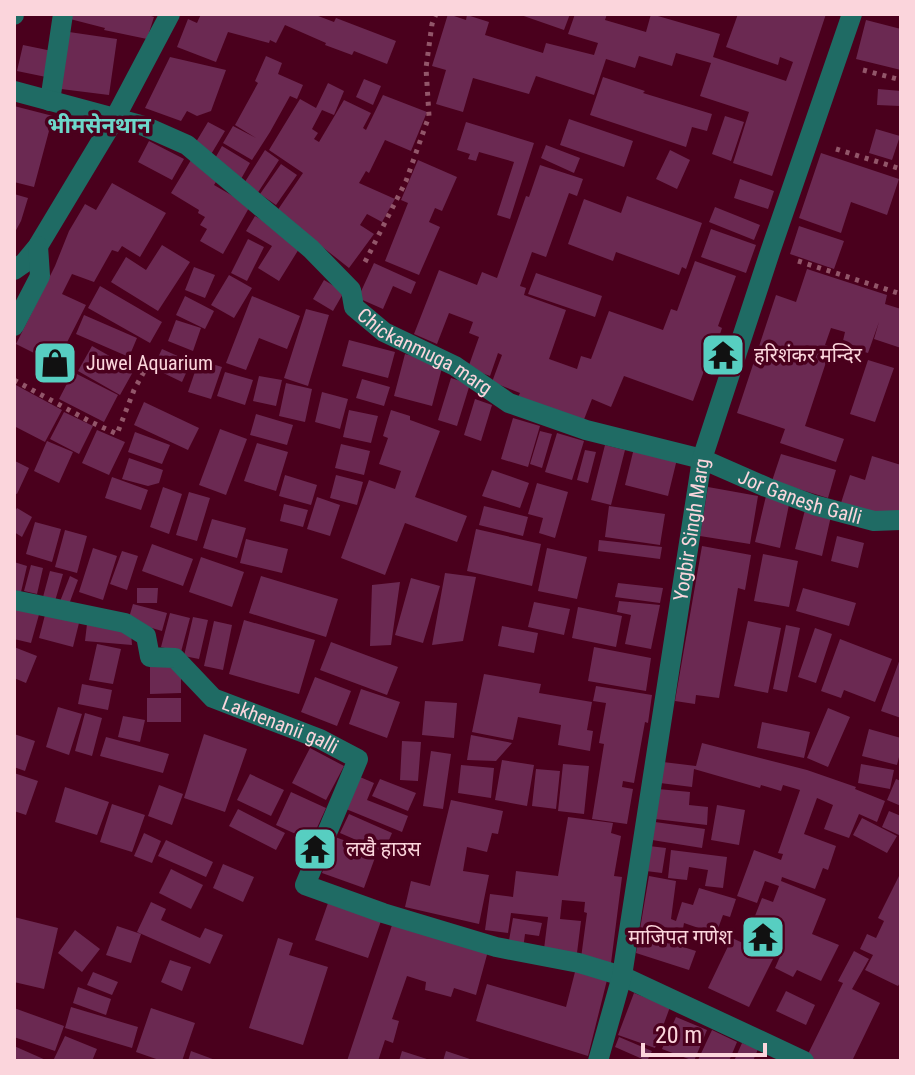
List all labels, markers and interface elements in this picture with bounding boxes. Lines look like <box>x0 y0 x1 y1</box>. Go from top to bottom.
district label: भीमसेनथान <box>47 113 151 138</box>
street label: Chickanmuga marg <box>352 303 497 400</box>
temple icon: हरिशंकर मन्दिर <box>699 331 747 379</box>
shop icon: Juwel Aquarium <box>31 339 79 387</box>
place label: हरिशंकर मन्दिर <box>754 343 863 367</box>
place label: Juwel Aquarium <box>86 351 213 375</box>
street label: Yogbir Singh Marg <box>668 457 714 603</box>
street label: Jor Ganesh Galli <box>735 464 865 529</box>
street label: Lakhenanii galli <box>219 691 343 759</box>
temple icon: लखै हाउस <box>291 825 339 873</box>
place label: लखै हाउस <box>346 836 421 861</box>
temple icon: माजिपत गणेश <box>739 913 787 961</box>
place label: माजिपत गणेश <box>628 925 732 949</box>
scale bar <box>643 1007 765 1057</box>
text: 20 m <box>655 1021 702 1049</box>

